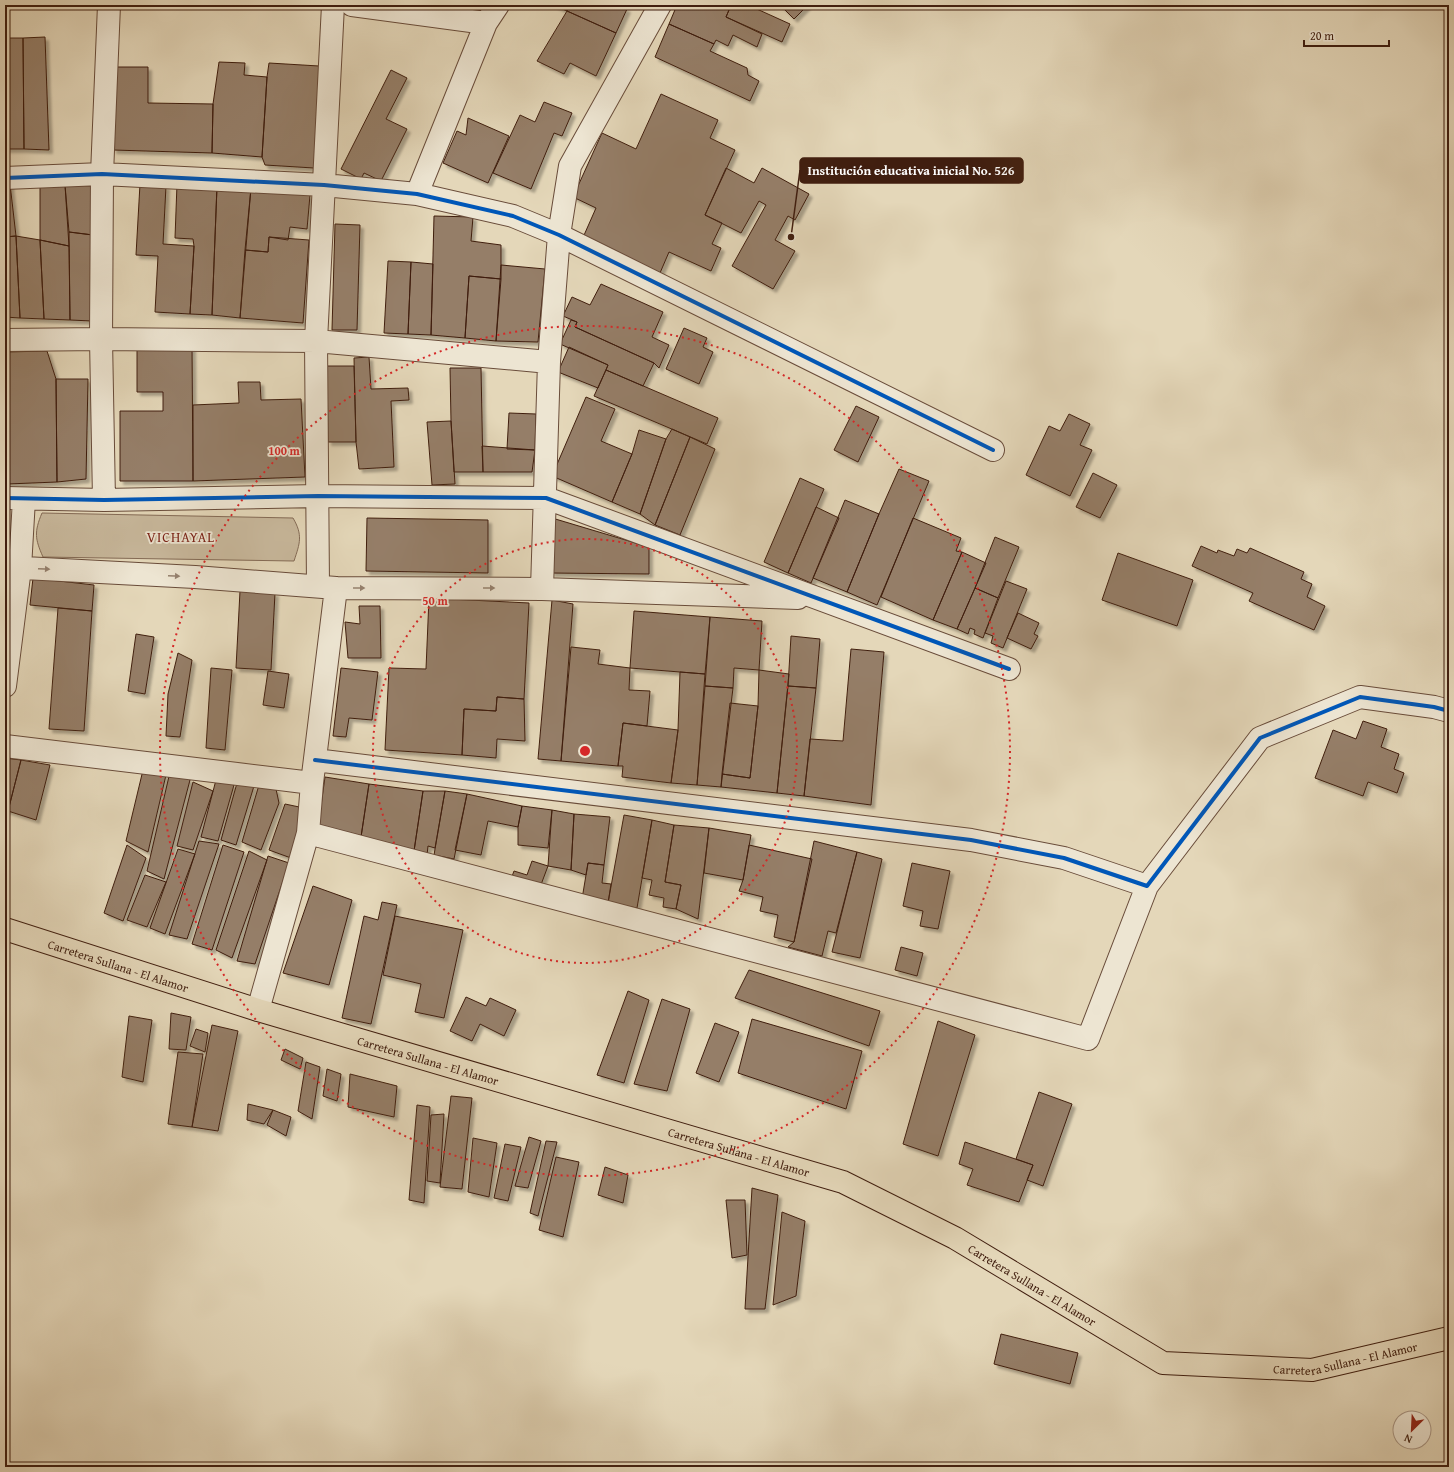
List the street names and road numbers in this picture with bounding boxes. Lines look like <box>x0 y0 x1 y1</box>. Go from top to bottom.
street label: Carretera Sullana - El Alamor <box>46 935 191 996</box>
street label: Carretera Sullana - El Alamor <box>355 1031 501 1089</box>
street label: Carretera Sullana - El Alamor <box>666 1123 812 1180</box>
street label: Carretera Sullana - El Alamor <box>965 1240 1100 1330</box>
street label: Carretera Sullana - El Alamor <box>1273 1337 1419 1379</box>

